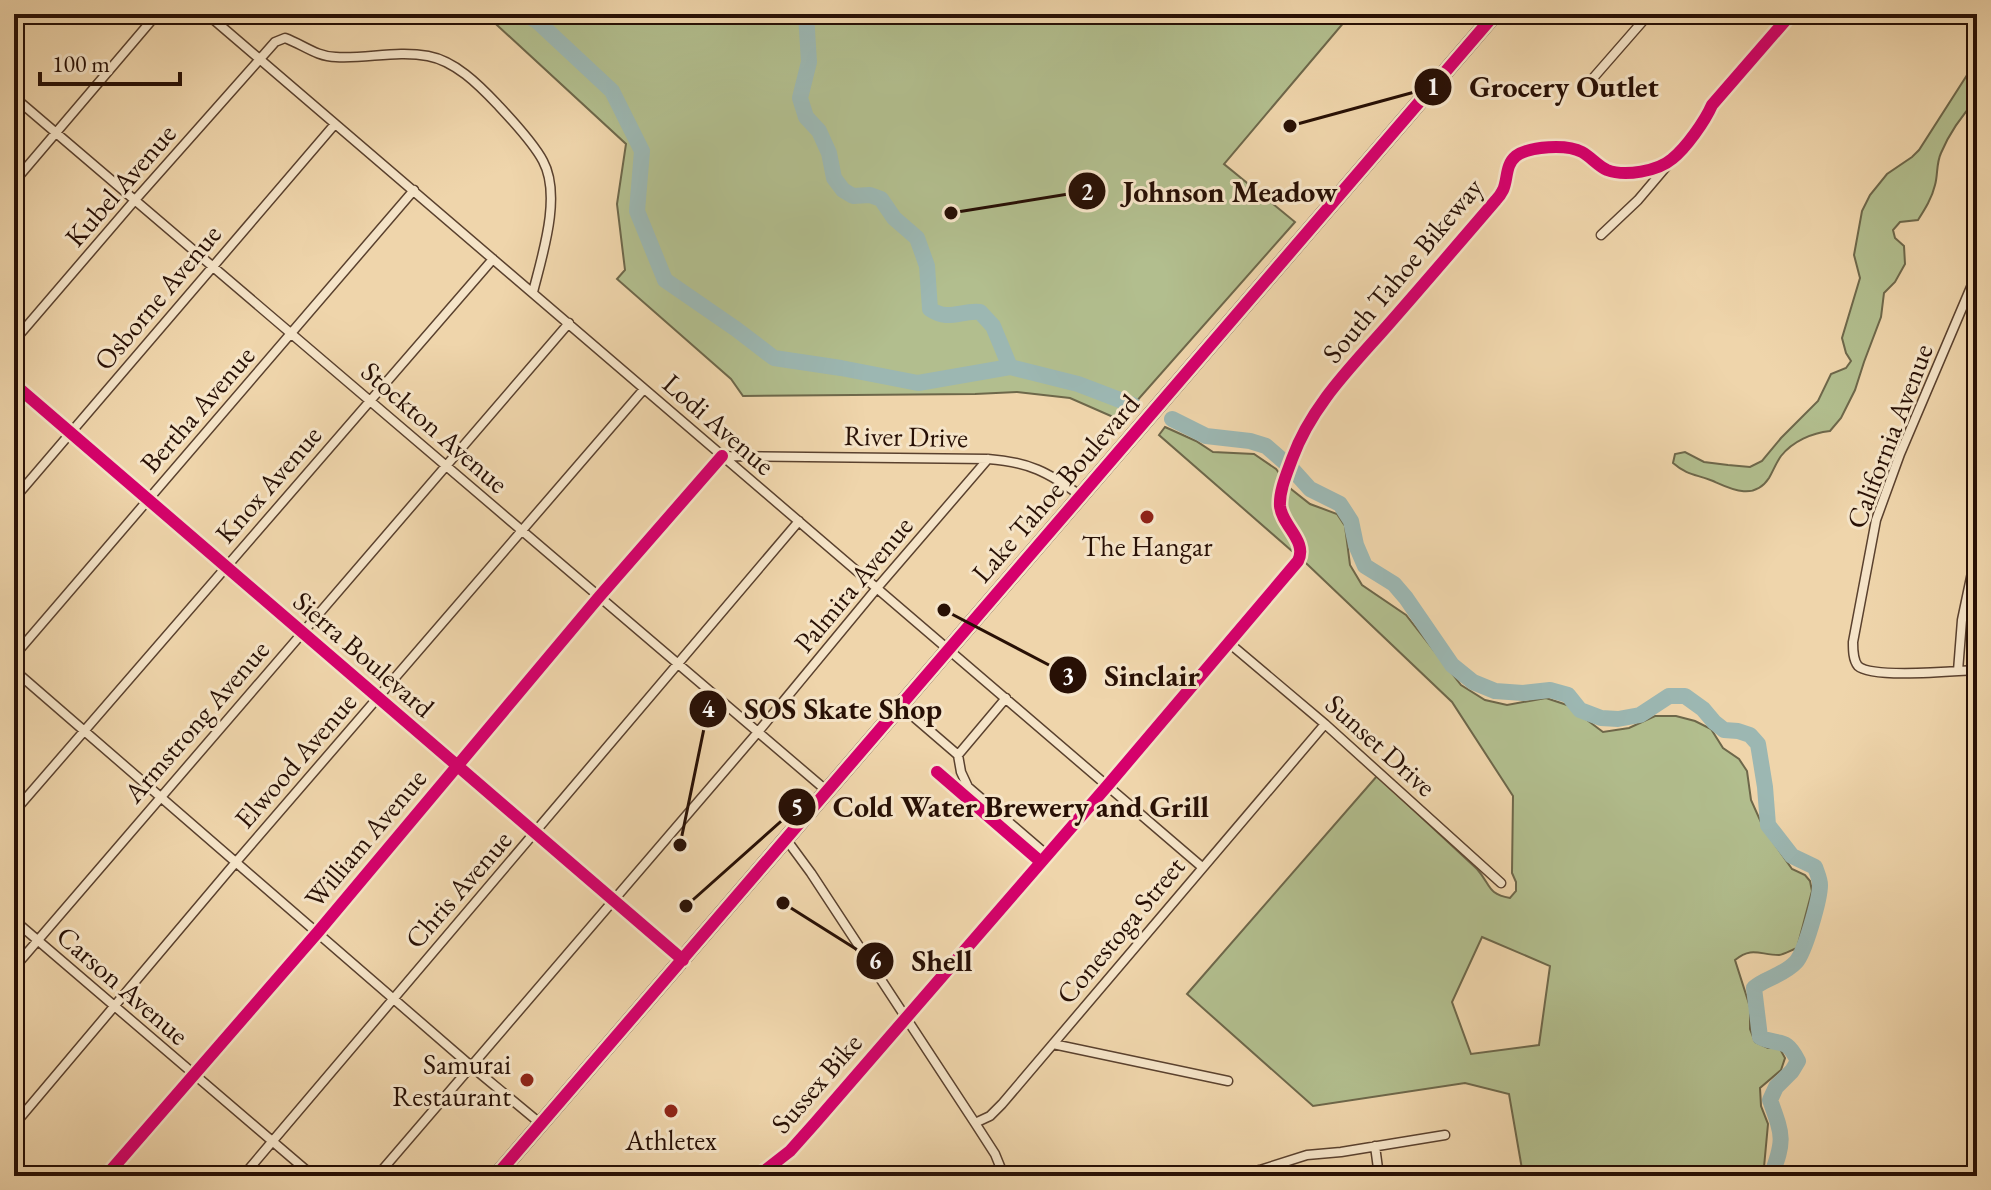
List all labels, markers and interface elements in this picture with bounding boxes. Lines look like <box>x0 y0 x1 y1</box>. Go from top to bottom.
scale bar <box>40 36 180 86</box>
text: 100 m <box>52 48 110 79</box>
callout: Grocery Outlet <box>1413 60 1674 114</box>
text: Grocery Outlet <box>1469 67 1659 106</box>
text: 1 <box>1427 71 1439 102</box>
street label: Kubel Avenue <box>57 116 183 254</box>
callout: Johnson Meadow <box>1067 164 1354 218</box>
street label: South Tahoe Bikeway <box>1314 169 1491 370</box>
text: Johnson Meadow <box>1120 172 1338 211</box>
text: 2 <box>1081 176 1094 207</box>
street label: Osborne Avenue <box>85 217 229 377</box>
street label: Bertha Avenue <box>132 338 262 480</box>
street label: California Avenue <box>1837 339 1941 533</box>
street label: Stockton Avenue <box>354 353 516 501</box>
street label: Lodi Avenue <box>655 365 783 483</box>
street label: Lake Tahoe Boulevard <box>963 386 1147 590</box>
street label: River Drive <box>844 417 968 455</box>
street label: Knox Avenue <box>207 418 329 550</box>
street label: Palmira Avenue <box>786 508 921 660</box>
marker: The Hangar <box>1138 508 1156 526</box>
place label: The Hangar <box>1081 528 1213 564</box>
street label: Sierra Boulevard <box>286 583 443 726</box>
street label: Armstrong Avenue <box>115 632 277 811</box>
callout: Sinclair <box>1048 648 1216 702</box>
text: Sinclair <box>1104 656 1200 695</box>
text: 3 <box>1062 660 1074 691</box>
callout: SOS Skate Shop <box>688 682 958 736</box>
street label: Elwood Avenue <box>226 684 364 836</box>
street label: Sunset Drive <box>1318 686 1444 804</box>
text: SOS Skate Shop <box>744 689 942 728</box>
text: 4 <box>702 693 715 724</box>
street label: William Avenue <box>296 761 434 915</box>
callout: Cold Water Brewery and Grill <box>777 780 1225 834</box>
text: Cold Water Brewery and Grill <box>833 787 1210 826</box>
text: 5 <box>791 791 803 822</box>
street label: Chris Avenue <box>397 822 519 956</box>
street label: Conestoga Street <box>1048 849 1192 1011</box>
street label: Carson Avenue <box>49 918 197 1052</box>
callout: Shell <box>855 934 988 988</box>
text: Shell <box>911 941 973 980</box>
text: 6 <box>869 945 882 976</box>
street label: Sussex Bike <box>763 1025 869 1141</box>
place label: Samurai Restaurant <box>392 1046 511 1114</box>
marker: Samurai Restaurant <box>518 1071 536 1089</box>
marker: Athletex <box>662 1102 680 1120</box>
place label: Athletex <box>624 1122 717 1158</box>

